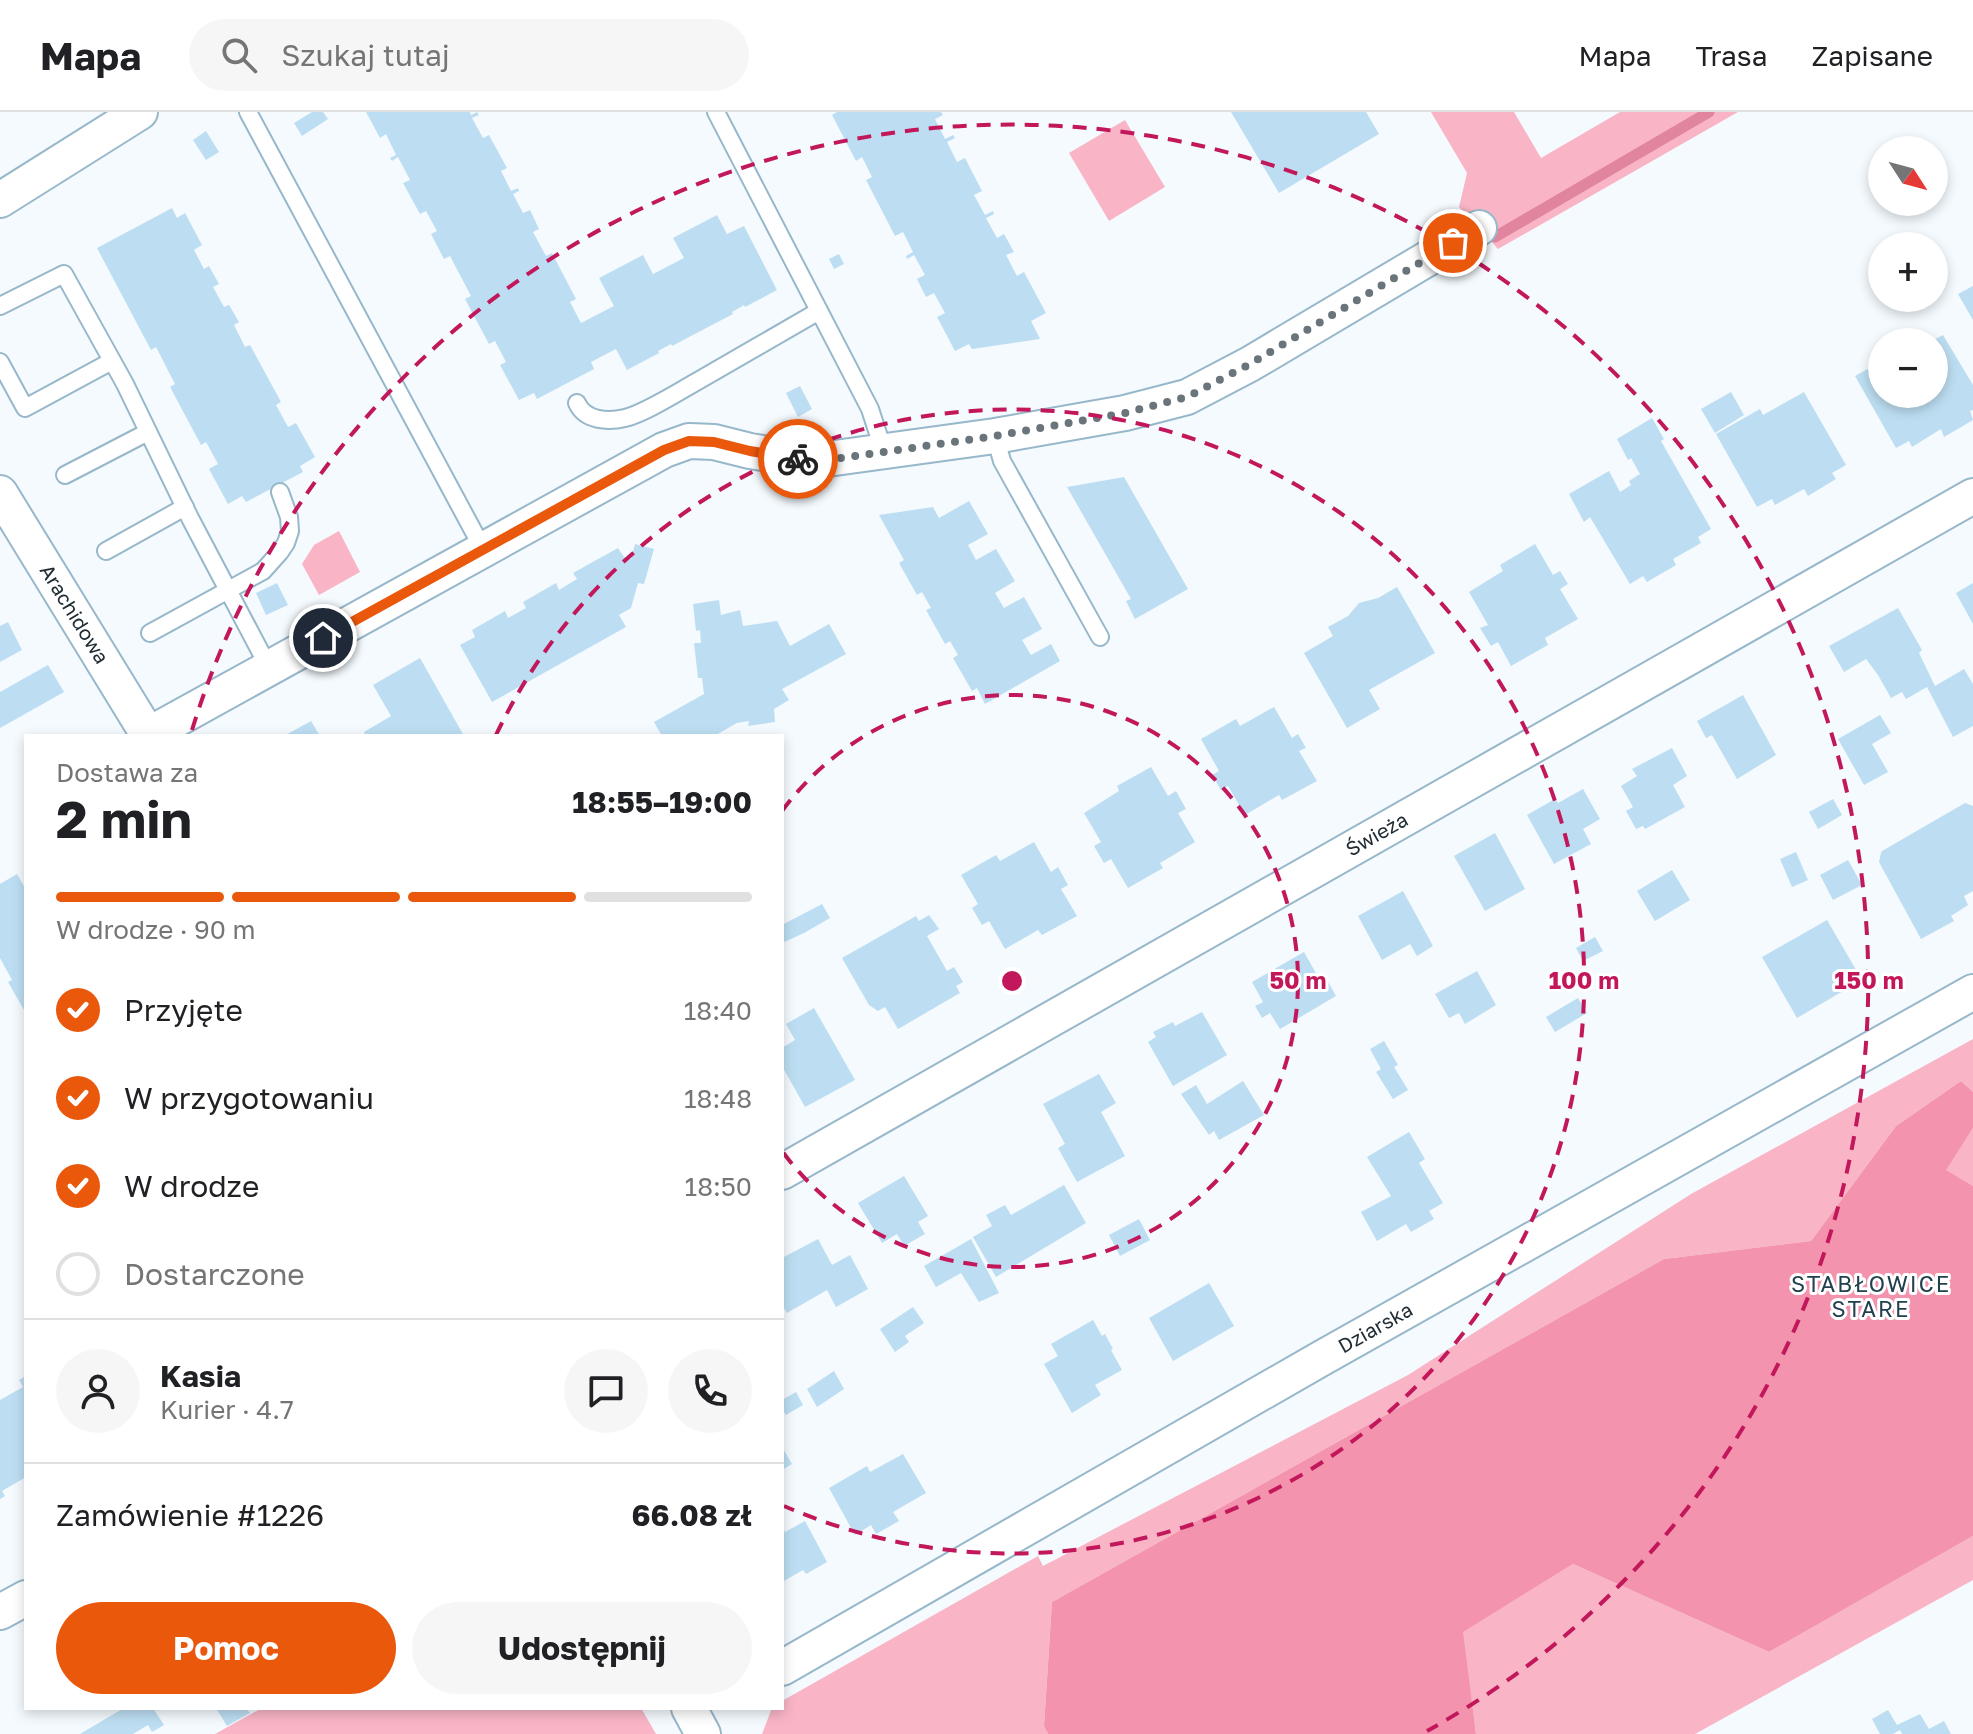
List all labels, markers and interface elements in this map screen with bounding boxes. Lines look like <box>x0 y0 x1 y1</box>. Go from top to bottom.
search box <box>189 19 749 91</box>
text: Mapa <box>40 33 141 78</box>
icon: search <box>217 33 261 77</box>
text: Szukaj tutaj <box>281 37 450 73</box>
text: Mapa <box>1579 39 1652 72</box>
text: Trasa <box>1696 39 1768 72</box>
text: Zapisane <box>1812 39 1933 72</box>
north arrow <box>1868 136 1948 216</box>
map controls <box>1868 136 1948 408</box>
pin <box>1419 209 1487 277</box>
icon: bag <box>1431 221 1475 265</box>
button: + <box>1868 232 1948 312</box>
button: − <box>1868 328 1948 408</box>
courier <box>758 419 838 499</box>
icon: bike <box>776 437 820 481</box>
street label: Arachidowa <box>36 559 115 668</box>
pin <box>289 604 357 672</box>
icon: home <box>301 616 345 660</box>
text: Dostawa za <box>56 757 198 788</box>
text: 18:55–19:00 <box>572 784 752 820</box>
text: 2 min <box>56 787 192 849</box>
street label: Świeża <box>1341 806 1412 861</box>
text: W drodze · 90 m <box>56 914 255 945</box>
text: 50 m <box>1269 965 1327 994</box>
text: 100 m <box>1549 965 1619 994</box>
text: 150 m <box>1834 965 1904 994</box>
centre of rings <box>998 967 1026 995</box>
icon: check <box>56 988 100 1032</box>
text: Przyjęte <box>124 992 243 1028</box>
text: 18:40 <box>684 995 752 1026</box>
icon: check <box>56 1076 100 1120</box>
text: W przygotowaniu <box>124 1080 374 1116</box>
text: 18:48 <box>684 1083 752 1114</box>
icon: check <box>56 1164 100 1208</box>
text: W drodze <box>124 1168 259 1204</box>
text: 18:50 <box>685 1171 752 1202</box>
text: Dostarczone <box>124 1256 305 1292</box>
district label: STABŁOWICE STARE <box>1791 1270 1951 1322</box>
street label: Dziarska <box>1334 1297 1416 1358</box>
button: person <box>56 1349 140 1433</box>
button: chat <box>564 1349 648 1433</box>
button: phone <box>668 1349 752 1433</box>
text: Kasia <box>160 1358 241 1394</box>
text: Kurier · 4.7 <box>160 1394 294 1425</box>
text: Zamówienie #1226 <box>56 1497 324 1533</box>
text: 66.08 zł <box>632 1497 752 1533</box>
button: Pomoc <box>56 1602 396 1694</box>
button: Udostępnij <box>412 1602 752 1694</box>

